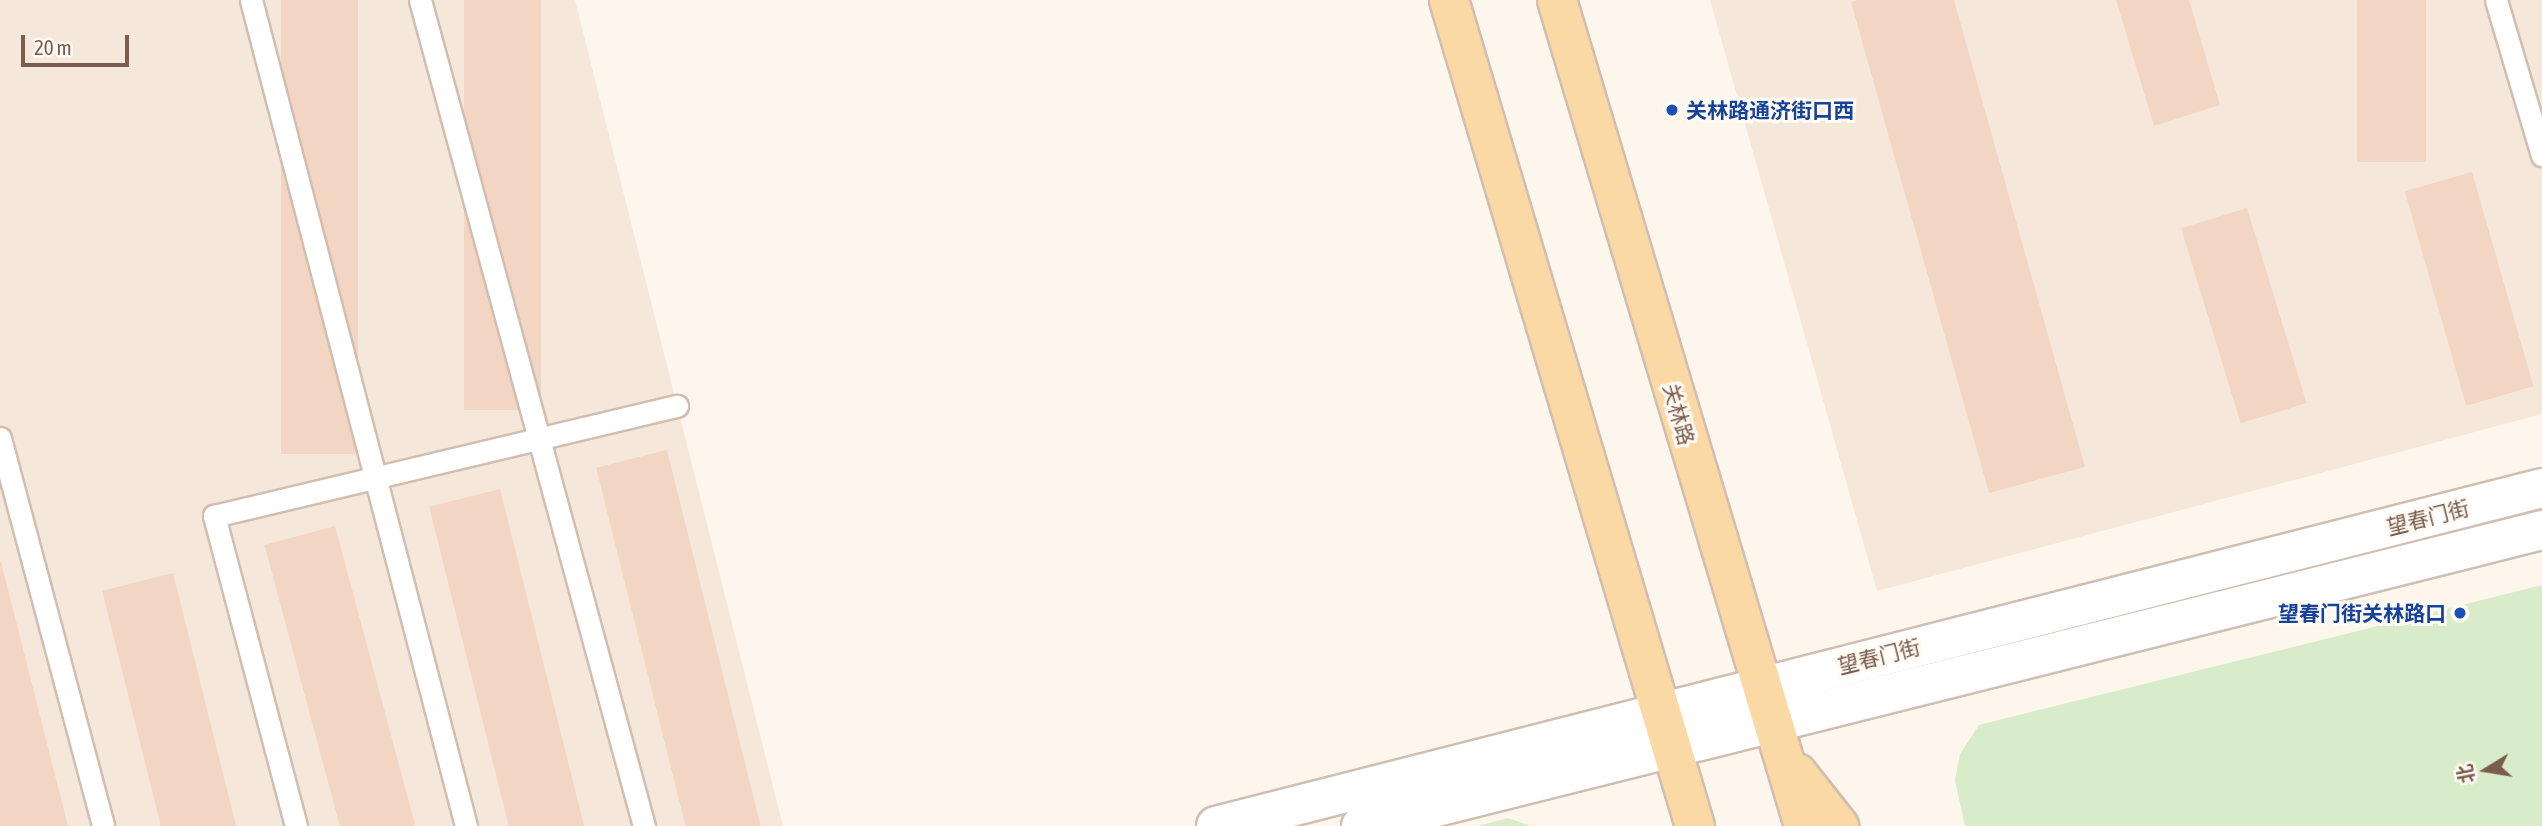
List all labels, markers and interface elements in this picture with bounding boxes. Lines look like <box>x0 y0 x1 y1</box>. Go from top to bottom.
scale bar <box>24 21 133 65</box>
text: 20 m <box>34 35 72 59</box>
place label: 关林路通济街口西 <box>1686 97 1854 123</box>
marker: 关林路通济街口西 <box>1664 102 1680 118</box>
street label: 关林路 <box>1658 380 1700 448</box>
street label: 望春门街 <box>2384 495 2472 539</box>
place label: 望春门街关林路口 <box>2278 600 2446 626</box>
marker: 望春门街关林路口 <box>2452 605 2468 621</box>
street label: 望春门街 <box>1835 634 1923 678</box>
north arrow <box>2451 735 2521 805</box>
text: 北 <box>2453 763 2478 785</box>

